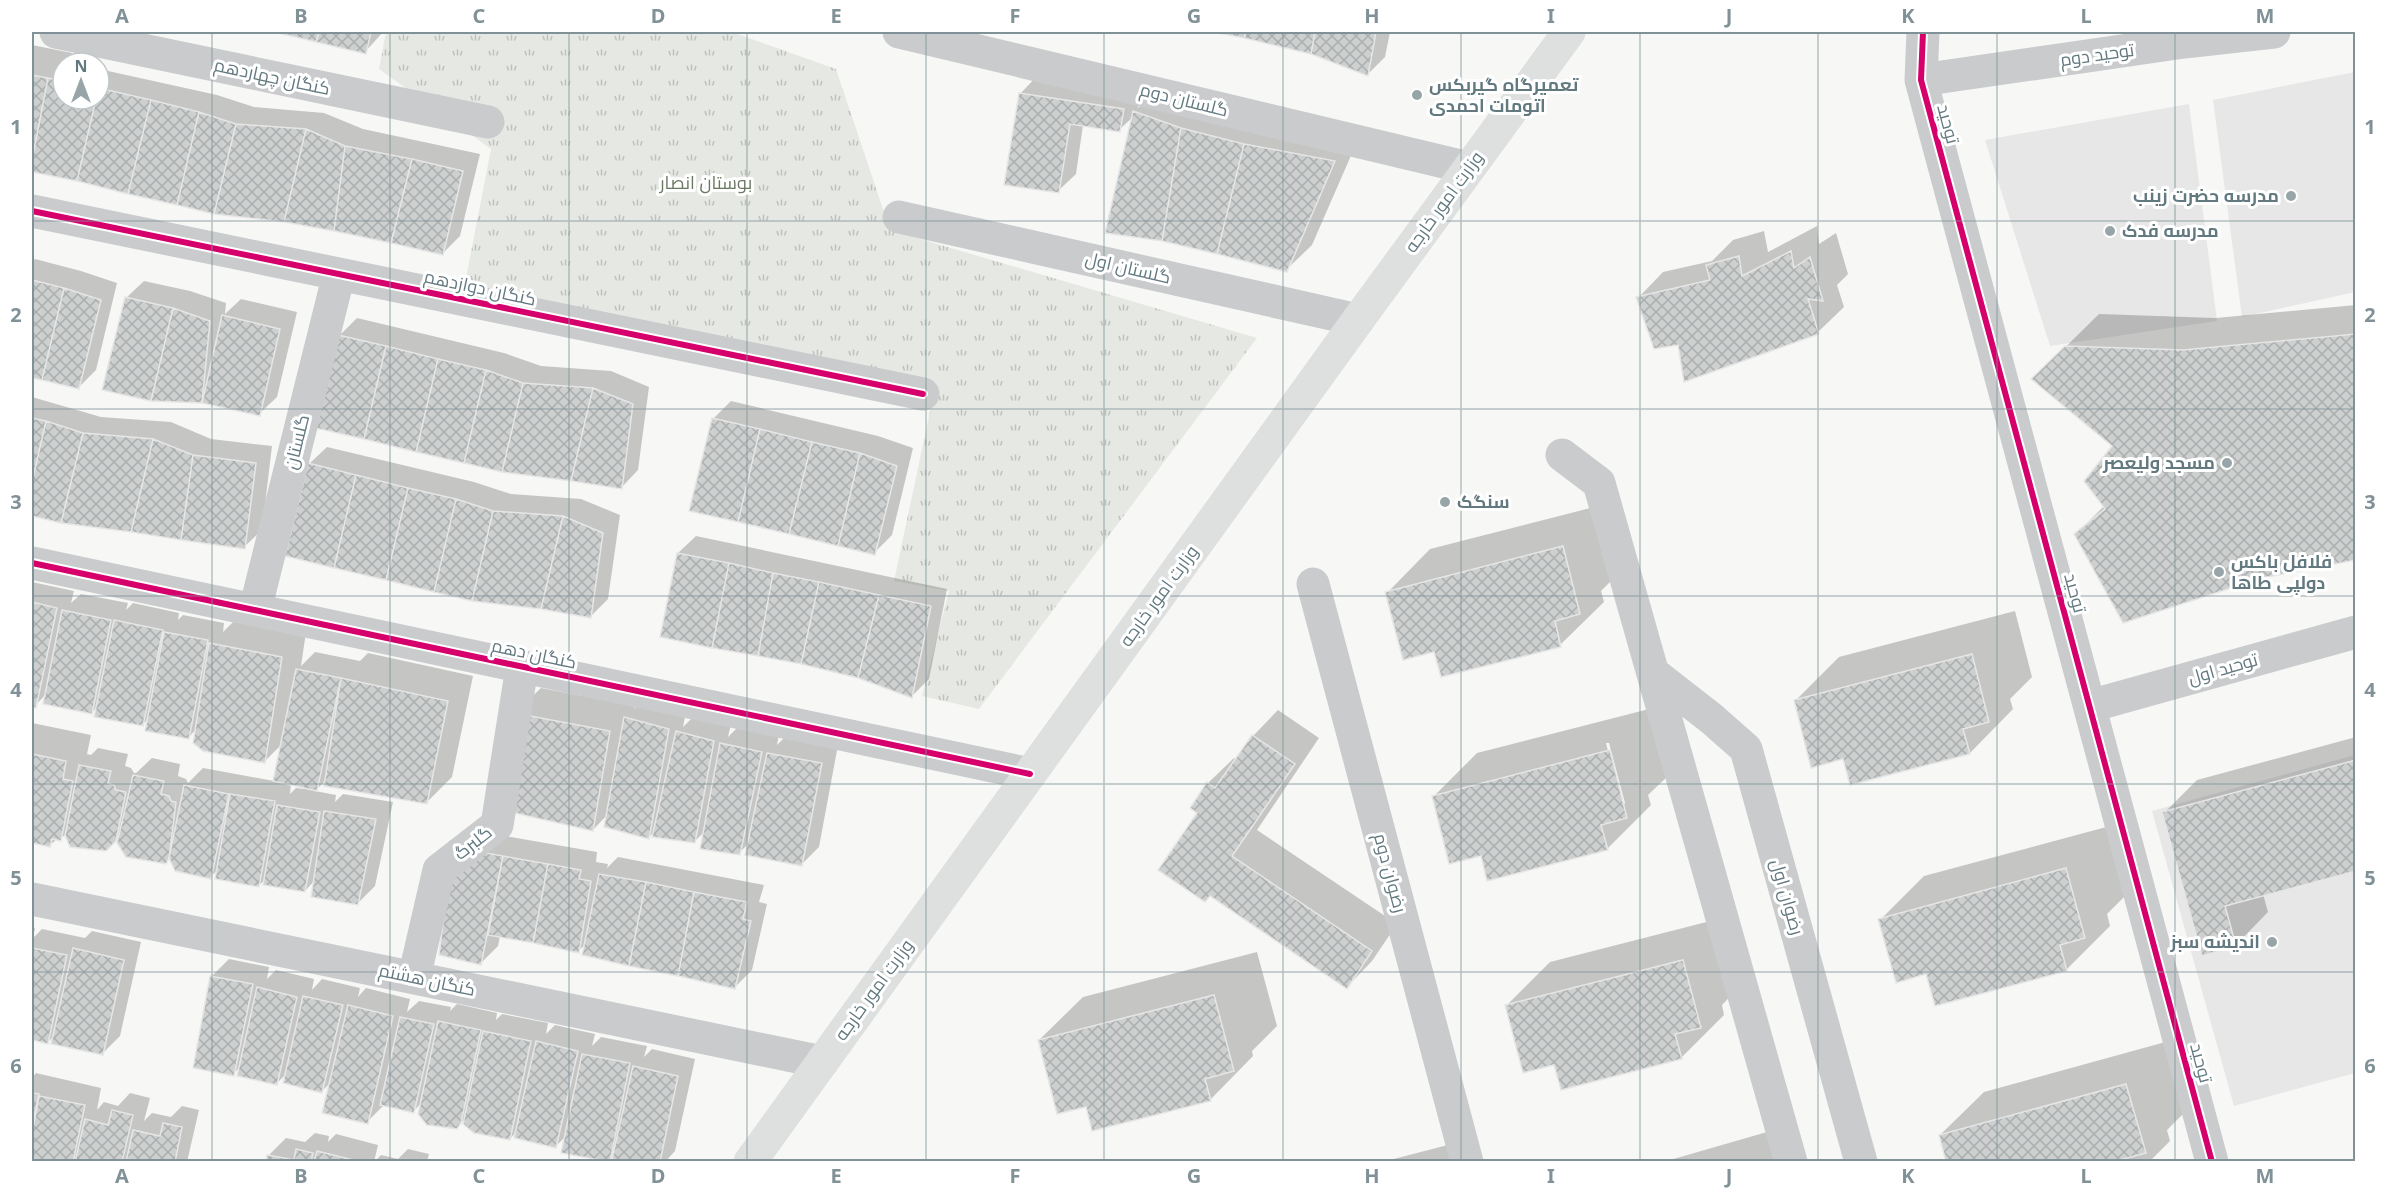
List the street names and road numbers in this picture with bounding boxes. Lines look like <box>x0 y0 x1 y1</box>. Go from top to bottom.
street label: توحید دوم <box>2058 37 2136 72</box>
street label: کنگان چهاردهم <box>212 52 332 101</box>
street label: گلستان دوم <box>1137 76 1231 123</box>
street label: توحید <box>1932 101 1966 146</box>
street label: وزارت امور خارجه <box>1398 146 1488 257</box>
street label: گلستان اول <box>1083 246 1173 289</box>
street label: کنگان دوازدهم <box>422 263 539 312</box>
street label: گلستان <box>278 412 314 472</box>
street label: وزارت امور خارجه <box>1113 540 1203 651</box>
street label: توحید <box>2059 570 2093 615</box>
street label: کنگان دهم <box>489 632 579 675</box>
street label: توحید اول <box>2185 647 2261 689</box>
street label: گلبرگ <box>448 820 497 865</box>
street label: رضوان دوم <box>1368 830 1413 915</box>
street label: رضوان اول <box>1766 856 1810 938</box>
street label: وزارت امور خارجه <box>828 934 918 1045</box>
street label: کنگان هشتم <box>376 957 478 1002</box>
street label: توحید <box>2185 1040 2219 1085</box>

